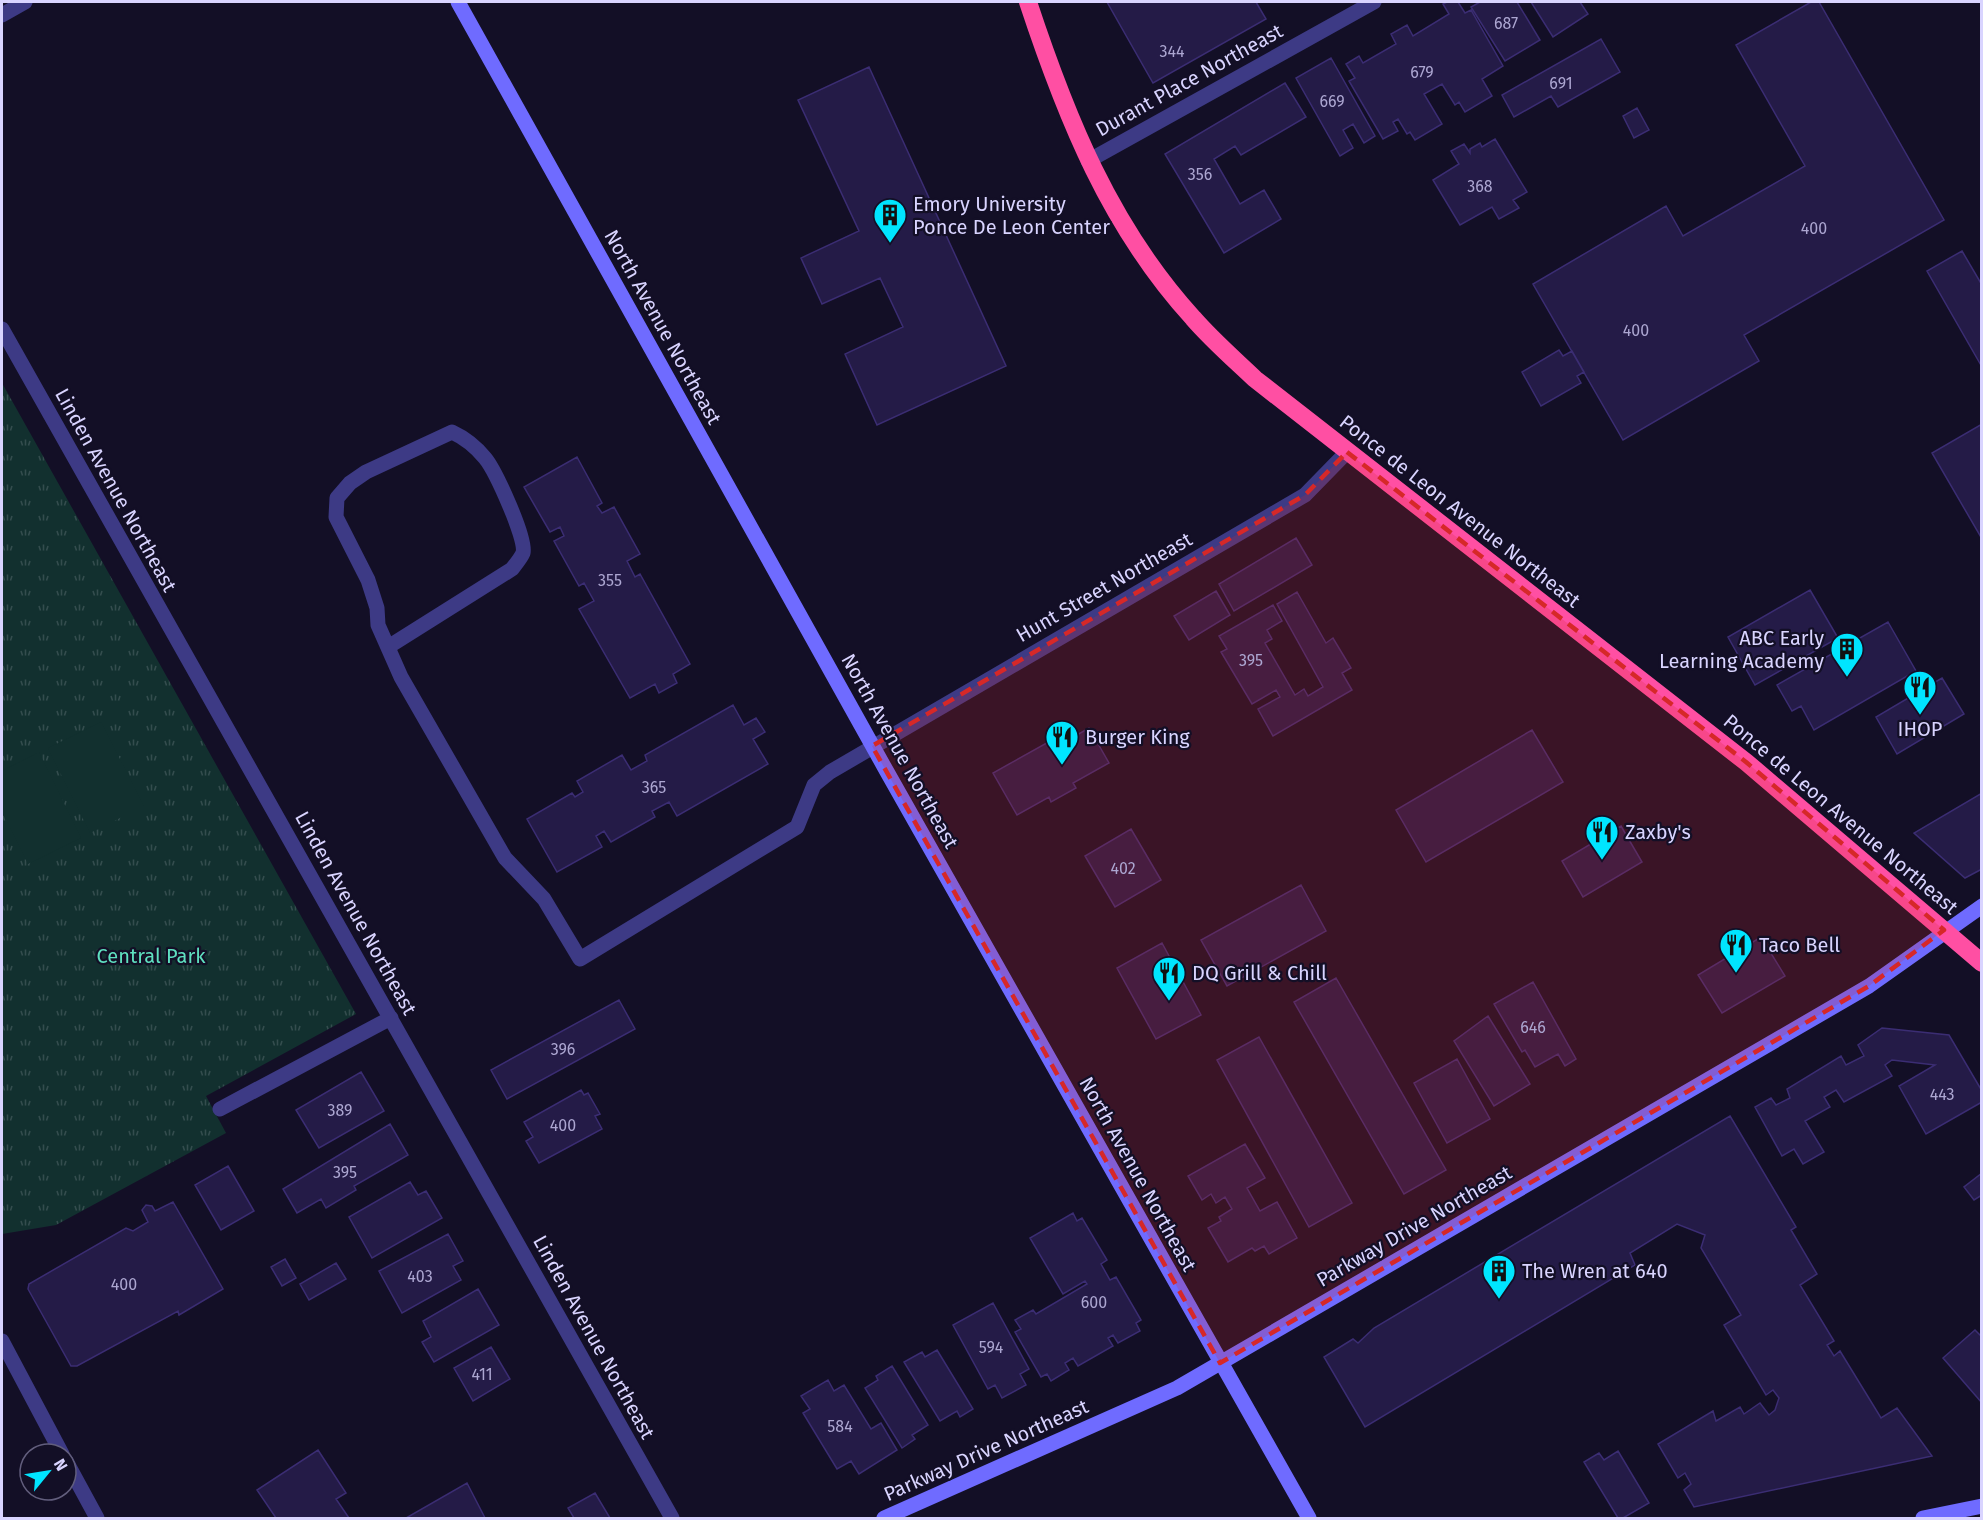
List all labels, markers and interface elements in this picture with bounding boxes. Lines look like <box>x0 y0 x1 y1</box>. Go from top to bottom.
house number: 687 <box>1494 14 1518 33</box>
street label: Durant Place Northeast <box>1091 18 1287 141</box>
house number: 344 <box>1160 42 1185 61</box>
house number: 679 <box>1410 63 1434 82</box>
house number: 691 <box>1549 74 1573 93</box>
house number: 669 <box>1319 92 1345 111</box>
house number: 356 <box>1188 165 1212 184</box>
house number: 368 <box>1467 177 1493 196</box>
place label: Emory University Ponce De Leon Center <box>913 192 1110 239</box>
building icon: Emory University Ponce De Leon Center <box>872 197 908 244</box>
house number: 400 <box>1801 219 1827 238</box>
street label: North Avenue Northeast <box>599 225 727 429</box>
house number: 400 <box>1623 321 1649 340</box>
street label: Linden Avenue Northeast <box>50 384 182 597</box>
street label: Ponce de Leon Avenue Northeast <box>1335 410 1586 613</box>
street label: Hunt Street Northeast <box>1012 526 1197 647</box>
house number: 355 <box>598 571 622 590</box>
place label: ABC Early Learning Academy <box>1659 626 1824 673</box>
building icon: ABC Early Learning Academy <box>1829 631 1865 678</box>
street label: North Avenue Northeast <box>836 649 964 853</box>
house number: 395 <box>1239 651 1263 670</box>
restaurant icon: IHOP <box>1902 669 1938 716</box>
street label: Ponce de Leon Avenue Northeast <box>1719 709 1964 920</box>
place label: IHOP <box>1898 717 1942 741</box>
restaurant icon: Burger King <box>1044 719 1080 766</box>
place label: Burger King <box>1085 725 1190 749</box>
house number: 365 <box>642 778 666 797</box>
street label: Linden Avenue Northeast <box>290 807 422 1020</box>
restaurant icon: Zaxby's <box>1584 814 1620 861</box>
place label: Zaxby's <box>1625 820 1691 844</box>
house number: 402 <box>1110 859 1136 878</box>
restaurant icon: Taco Bell <box>1718 927 1754 974</box>
place label: Taco Bell <box>1759 933 1840 957</box>
park label: Central Park <box>97 944 206 968</box>
restaurant icon: DQ Grill & Chill <box>1151 955 1187 1002</box>
place label: DQ Grill & Chill <box>1192 961 1327 985</box>
house number: 646 <box>1520 1018 1546 1037</box>
house number: 396 <box>551 1040 575 1059</box>
street label: North Avenue Northeast <box>1074 1072 1202 1276</box>
house number: 443 <box>1930 1085 1954 1104</box>
house number: 389 <box>328 1101 352 1120</box>
house number: 400 <box>550 1116 576 1135</box>
street label: Parkway Drive Northeast <box>1312 1160 1517 1292</box>
house number: 395 <box>333 1163 357 1182</box>
street label: Linden Avenue Northeast <box>528 1231 660 1444</box>
building icon: The Wren at 640 <box>1481 1253 1517 1300</box>
place label: The Wren at 640 <box>1522 1259 1668 1283</box>
house number: 403 <box>407 1267 433 1286</box>
house number: 400 <box>111 1275 137 1294</box>
house number: 600 <box>1081 1293 1107 1312</box>
house number: 594 <box>979 1338 1004 1357</box>
house number: 411 <box>471 1365 493 1384</box>
street label: Parkway Drive Northeast <box>880 1394 1093 1506</box>
house number: 584 <box>827 1417 853 1436</box>
north arrow <box>18 1442 78 1502</box>
text: N <box>50 1455 71 1474</box>

